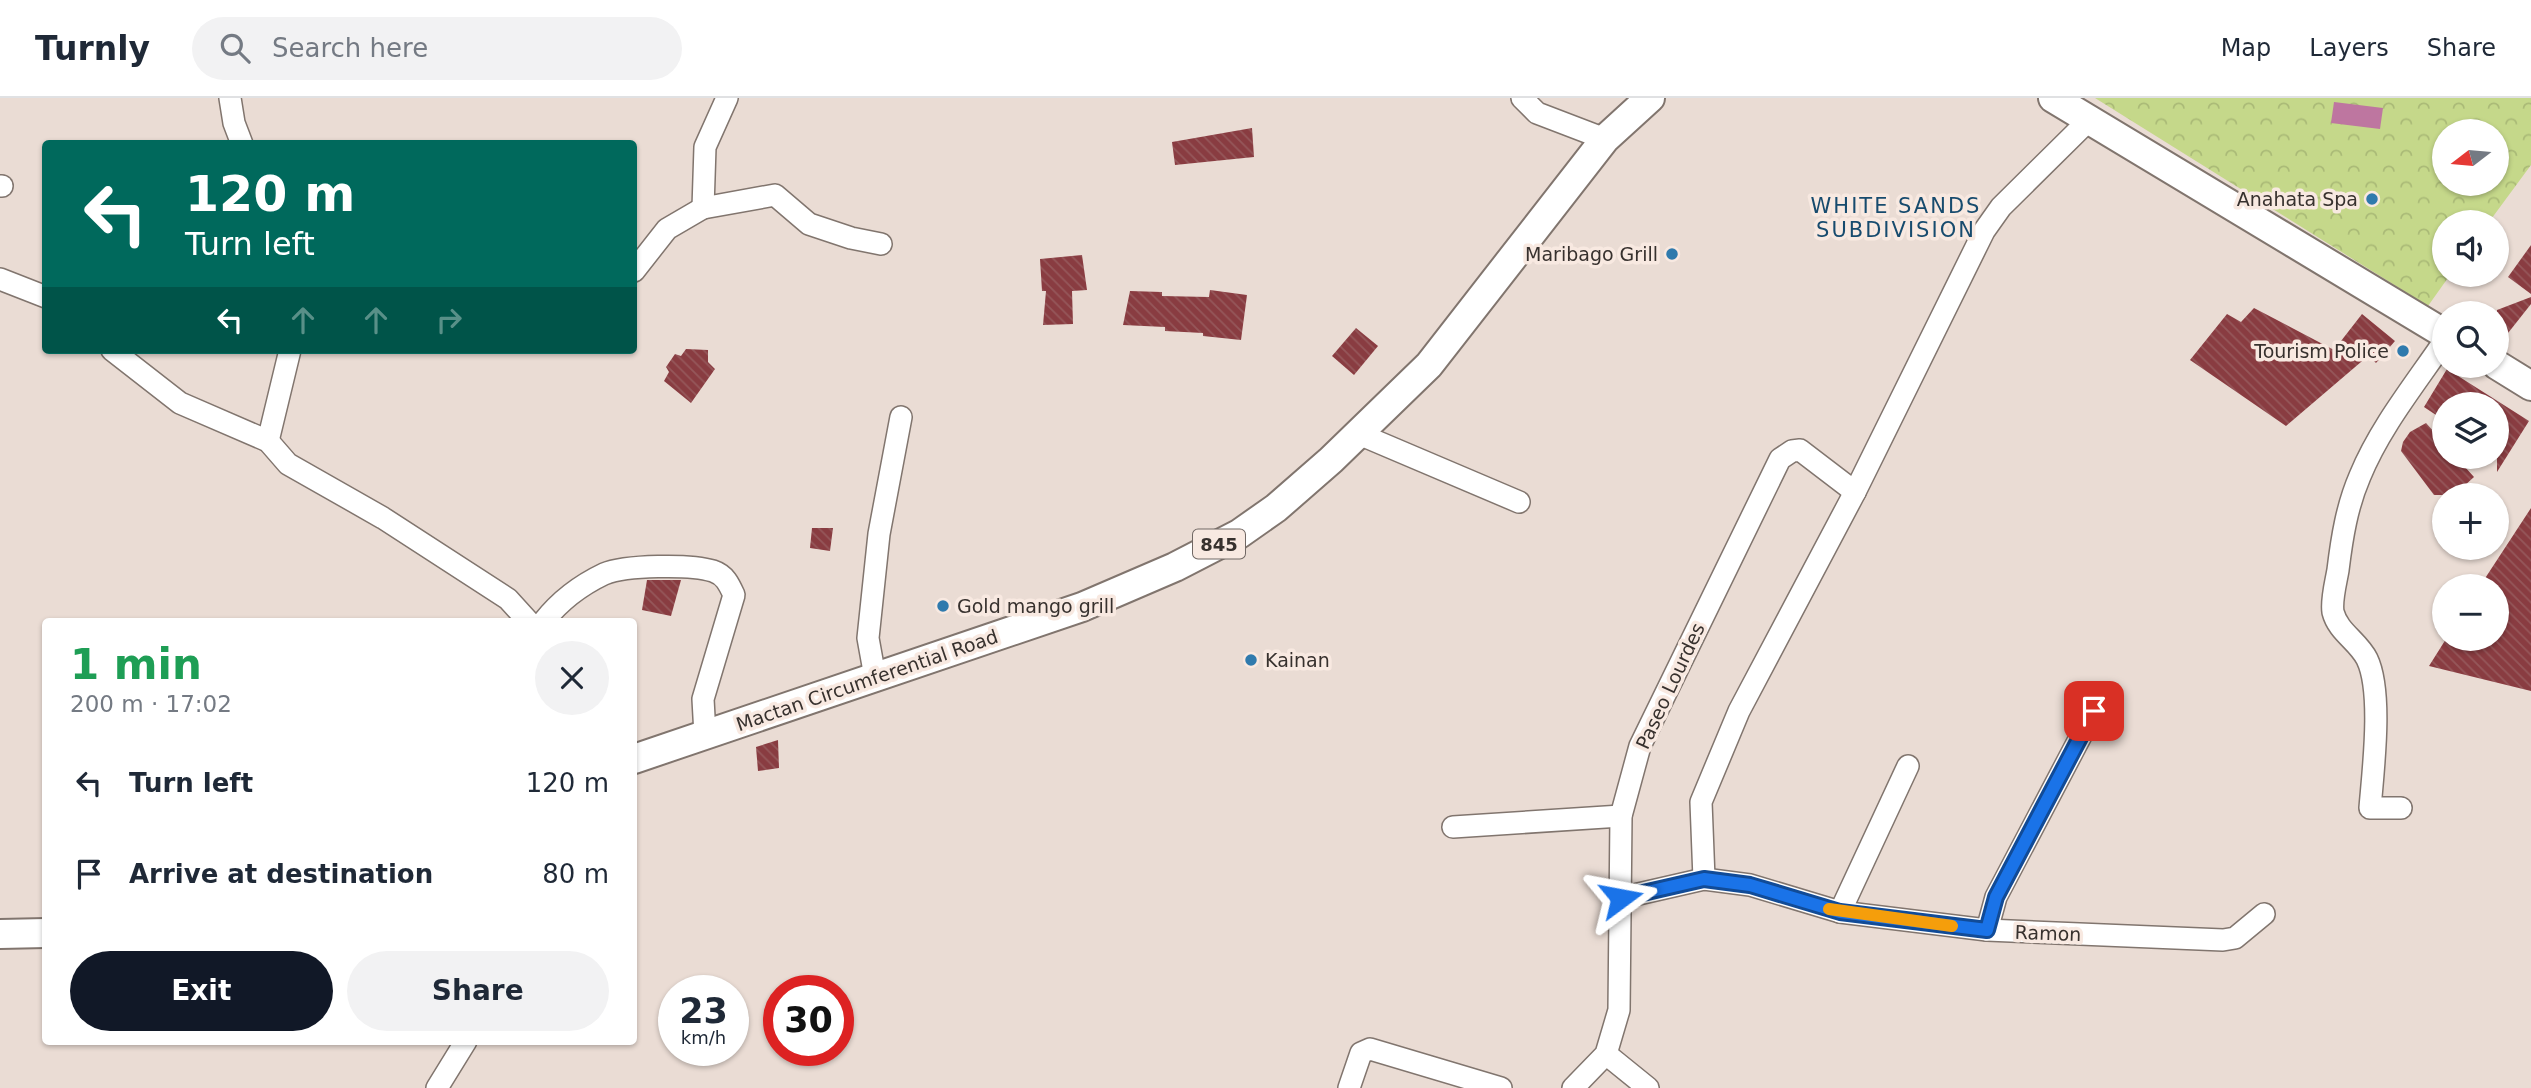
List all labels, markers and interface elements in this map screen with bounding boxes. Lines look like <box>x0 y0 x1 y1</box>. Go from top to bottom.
search box <box>192 17 682 80</box>
text: Turnly <box>35 29 150 68</box>
icon: search <box>216 29 254 67</box>
text: Search here <box>272 33 428 63</box>
text: Map <box>2221 34 2271 62</box>
text: Layers <box>2309 34 2389 62</box>
text: Share <box>2427 34 2496 62</box>
north arrow <box>2432 119 2510 196</box>
map controls <box>2432 119 2509 651</box>
text: 120 m <box>185 166 355 223</box>
icon: left <box>70 168 161 259</box>
place label: Anahata Spa <box>2237 188 2358 210</box>
marker: Anahata Spa <box>2364 191 2380 207</box>
district label: WHITE SANDS SUBDIVISION <box>1811 194 1981 242</box>
button: sound <box>2432 210 2509 287</box>
text: Turn left <box>185 225 315 263</box>
place label: Maribago Grill <box>1525 243 1658 265</box>
marker: Maribago Grill <box>1664 246 1680 262</box>
icon: left <box>211 301 249 339</box>
icon: ahead <box>284 301 322 339</box>
icon: ahead <box>357 301 395 339</box>
icon: right <box>430 301 468 339</box>
button: search <box>2432 301 2509 378</box>
place label: Tourism Police <box>2253 340 2389 362</box>
marker: Tourism Police <box>2395 343 2411 359</box>
button: layers <box>2432 392 2509 469</box>
button: + <box>2432 483 2509 560</box>
road number: 845 <box>1193 530 1245 559</box>
button: − <box>2432 574 2509 651</box>
place label: Gold mango grill <box>957 595 1114 617</box>
marker: Gold mango grill <box>935 598 951 614</box>
street label: Paseo Lourdes <box>1631 619 1709 753</box>
street label: Mactan Circumferential Road <box>733 625 1001 735</box>
text: 1 min <box>70 640 202 689</box>
button: close <box>535 641 609 715</box>
place label: Kainan <box>1265 649 1330 671</box>
marker: Kainan <box>1243 652 1259 668</box>
pin <box>2064 681 2124 741</box>
text: 200 m · 17:02 <box>70 691 232 717</box>
icon: arrive <box>2075 692 2113 730</box>
icon: left <box>70 764 108 802</box>
text: Turn left <box>129 768 253 798</box>
text: 120 m <box>526 768 609 798</box>
icon: arrive <box>70 855 108 893</box>
text: Arrive at destination <box>129 859 433 889</box>
text: 80 m <box>542 859 609 889</box>
position arrow <box>1584 861 1658 935</box>
street label: Ramon <box>2014 921 2082 945</box>
button: Exit <box>70 951 333 1031</box>
button: Share <box>347 951 609 1031</box>
speed limit sign: 30 <box>763 975 854 1066</box>
text: 23 <box>679 991 728 1031</box>
text: km/h <box>681 1027 726 1048</box>

